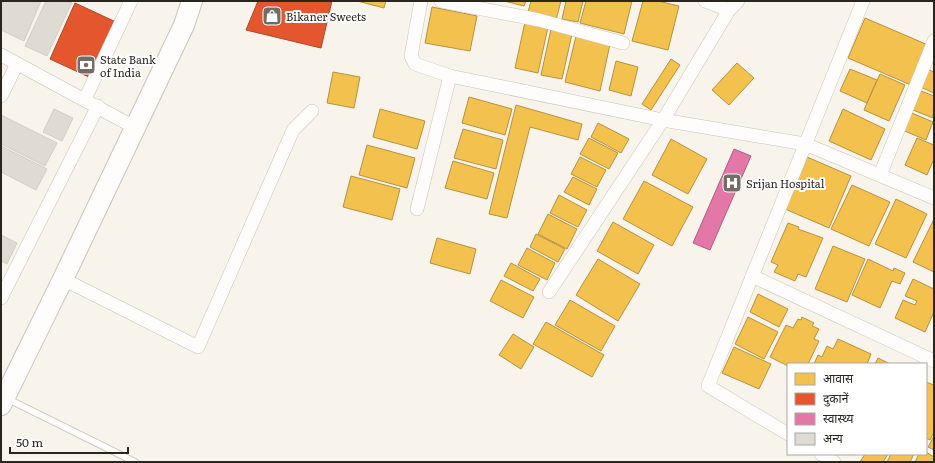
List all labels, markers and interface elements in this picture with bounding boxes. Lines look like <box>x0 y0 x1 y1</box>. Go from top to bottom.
shop icon: Bikaner Sweets <box>261 5 283 27</box>
place label: Bikaner Sweets <box>286 8 366 24</box>
place label: State Bank of India <box>100 51 156 80</box>
bank icon: State Bank of India <box>75 54 97 76</box>
hospital icon: Srijan Hospital <box>721 172 743 194</box>
place label: Srijan Hospital <box>746 175 825 191</box>
legend <box>787 363 927 455</box>
text: आवास <box>823 369 854 387</box>
text: दुकानें <box>823 389 849 407</box>
text: स्वास्थ्य <box>823 409 855 427</box>
scale bar <box>10 429 128 455</box>
text: अन्य <box>823 429 844 447</box>
text: 50 m <box>16 433 43 451</box>

